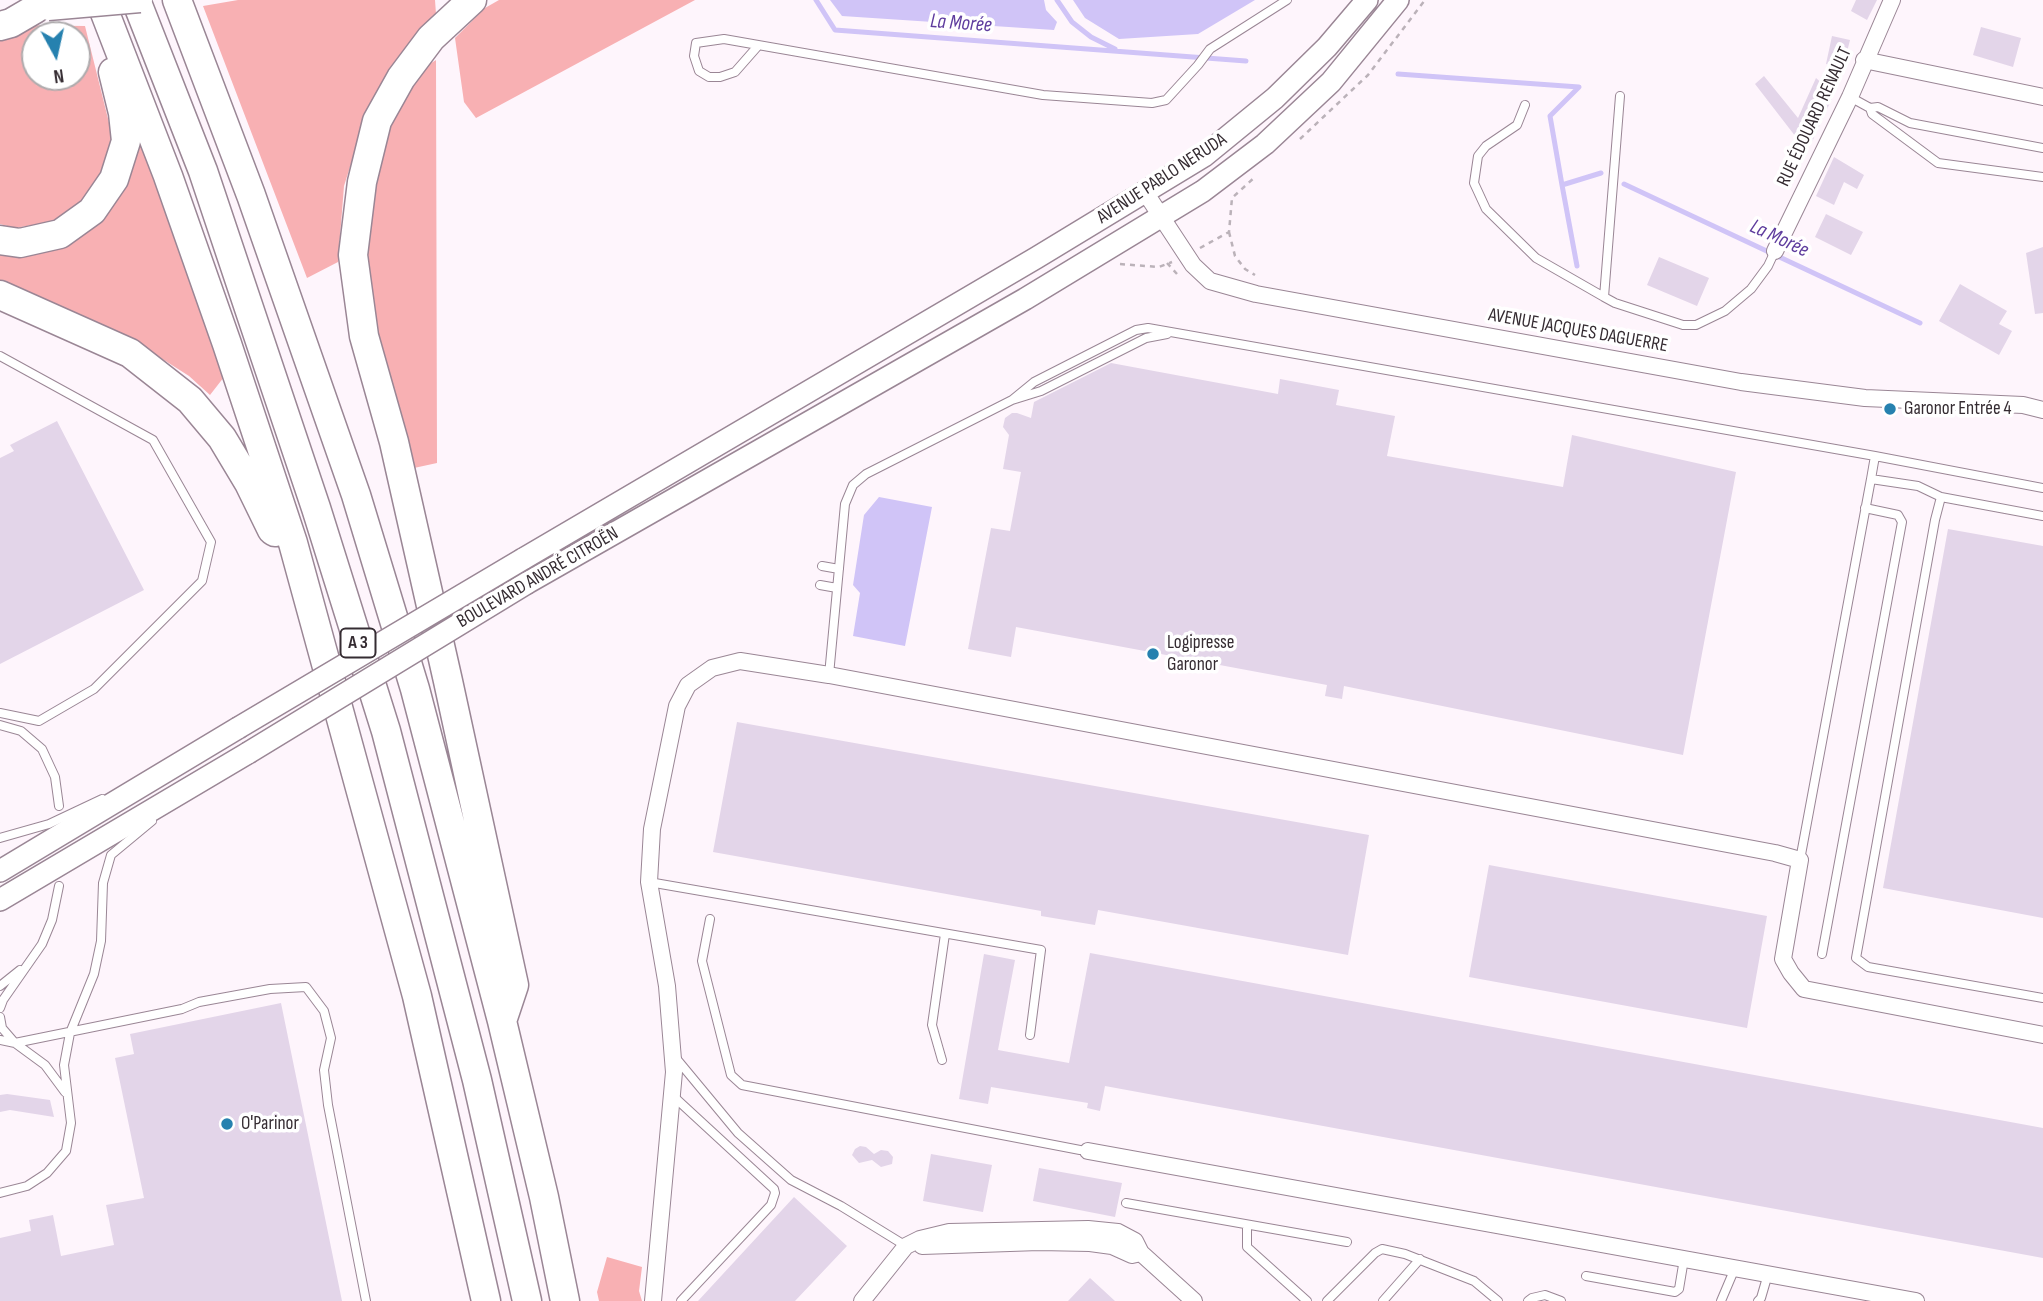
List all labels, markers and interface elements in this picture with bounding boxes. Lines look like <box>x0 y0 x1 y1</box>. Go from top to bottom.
water label: La Morée <box>929 9 993 39</box>
north arrow <box>21 21 91 91</box>
street label: RUE ÉDOUARD RENAULT <box>1773 44 1857 190</box>
text: N <box>52 63 65 87</box>
street label: AVENUE PABLO NERUDA <box>1093 129 1231 229</box>
water label: La Morée <box>1746 214 1812 264</box>
street label: AVENUE JACQUES DAGUERRE <box>1486 304 1670 358</box>
place label: Garonor Entrée 4 <box>1904 398 2012 420</box>
marker: Garonor Entrée 4 <box>1882 401 1898 417</box>
street label: BOULEVARD ANDRÉ CITROËN <box>453 523 623 633</box>
road number: A 3 <box>340 628 376 658</box>
place label: Logipresse Garonor <box>1167 632 1234 676</box>
marker: Logipresse Garonor <box>1145 646 1161 662</box>
place label: O'Parinor <box>241 1113 299 1135</box>
marker: O'Parinor <box>219 1116 235 1132</box>

